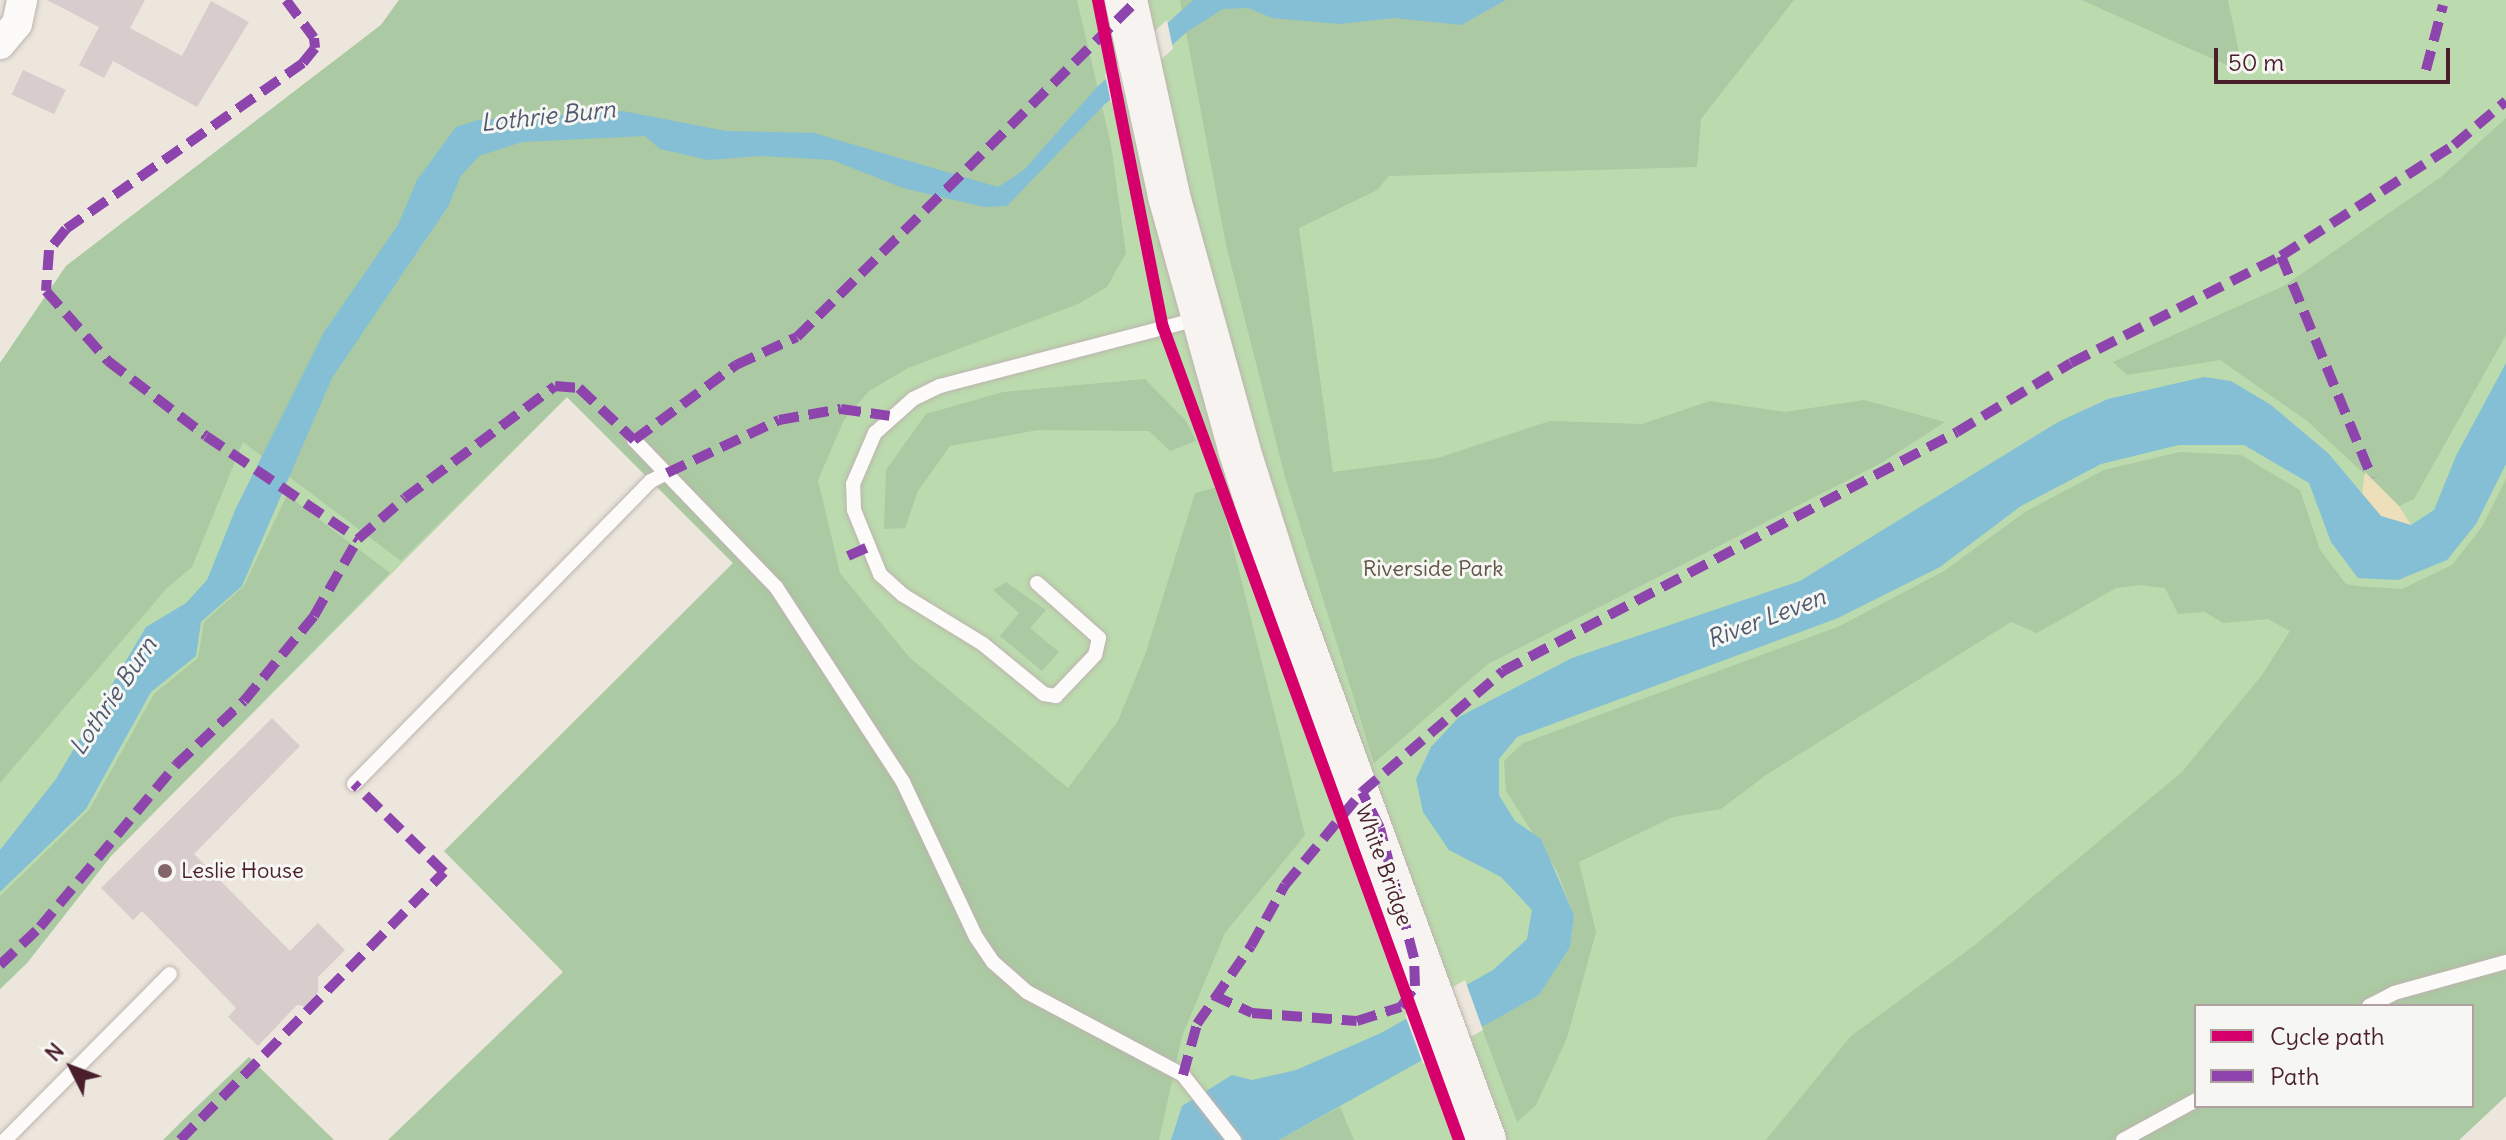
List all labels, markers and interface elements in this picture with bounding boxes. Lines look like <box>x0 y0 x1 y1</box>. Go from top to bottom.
scale bar <box>2218 32 2454 82</box>
text: 50 m <box>2228 47 2284 77</box>
water label: Lothrie Burn <box>479 95 617 137</box>
park label: Riverside Park <box>1363 556 1503 582</box>
water label: River Leven <box>1703 582 1829 654</box>
water label: Lothrie Burn <box>63 632 163 760</box>
street label: White Bridge <box>1350 801 1418 929</box>
place label: Leslie House <box>181 858 304 884</box>
marker: Leslie House <box>156 862 174 880</box>
legend <box>2194 1004 2474 1108</box>
text: Cycle path <box>2270 1021 2385 1051</box>
north arrow <box>32 1028 112 1108</box>
text: N <box>39 1037 70 1067</box>
text: Path <box>2270 1061 2320 1091</box>

